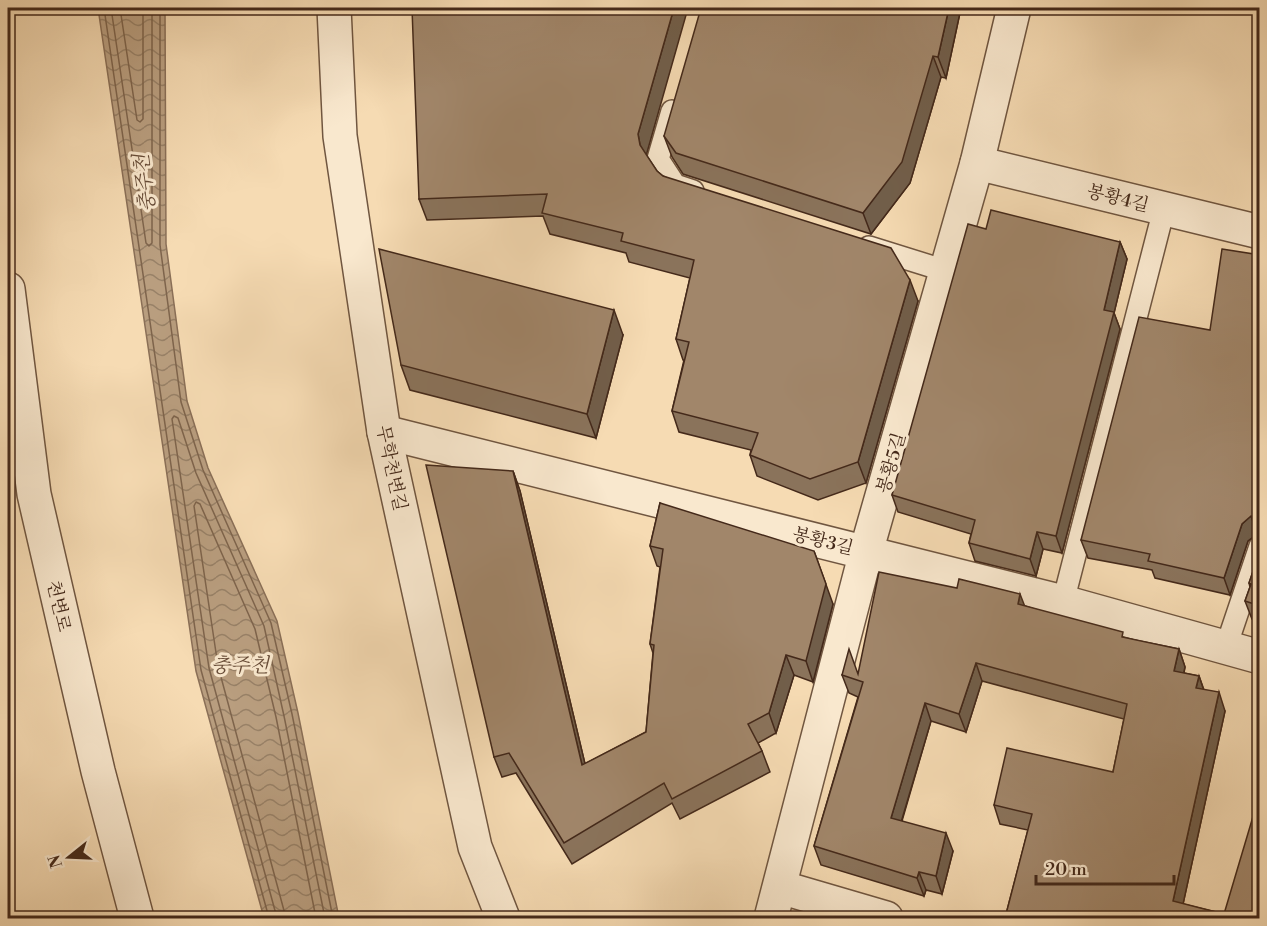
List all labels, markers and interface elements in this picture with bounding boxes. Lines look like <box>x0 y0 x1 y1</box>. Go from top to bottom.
water label: 충주천 <box>129 151 161 213</box>
street label: 봉황4길 <box>1085 180 1151 217</box>
street label: 무학천변길 <box>371 423 412 513</box>
street label: 봉황5길 <box>872 430 911 496</box>
street label: 봉황3길 <box>790 523 856 560</box>
street label: 천변로 <box>41 578 76 634</box>
water label: 충주천 <box>211 654 271 679</box>
north arrow <box>39 827 99 887</box>
scale bar <box>1036 848 1174 886</box>
text: N <box>44 852 67 870</box>
text: 20 m <box>1045 858 1087 881</box>

